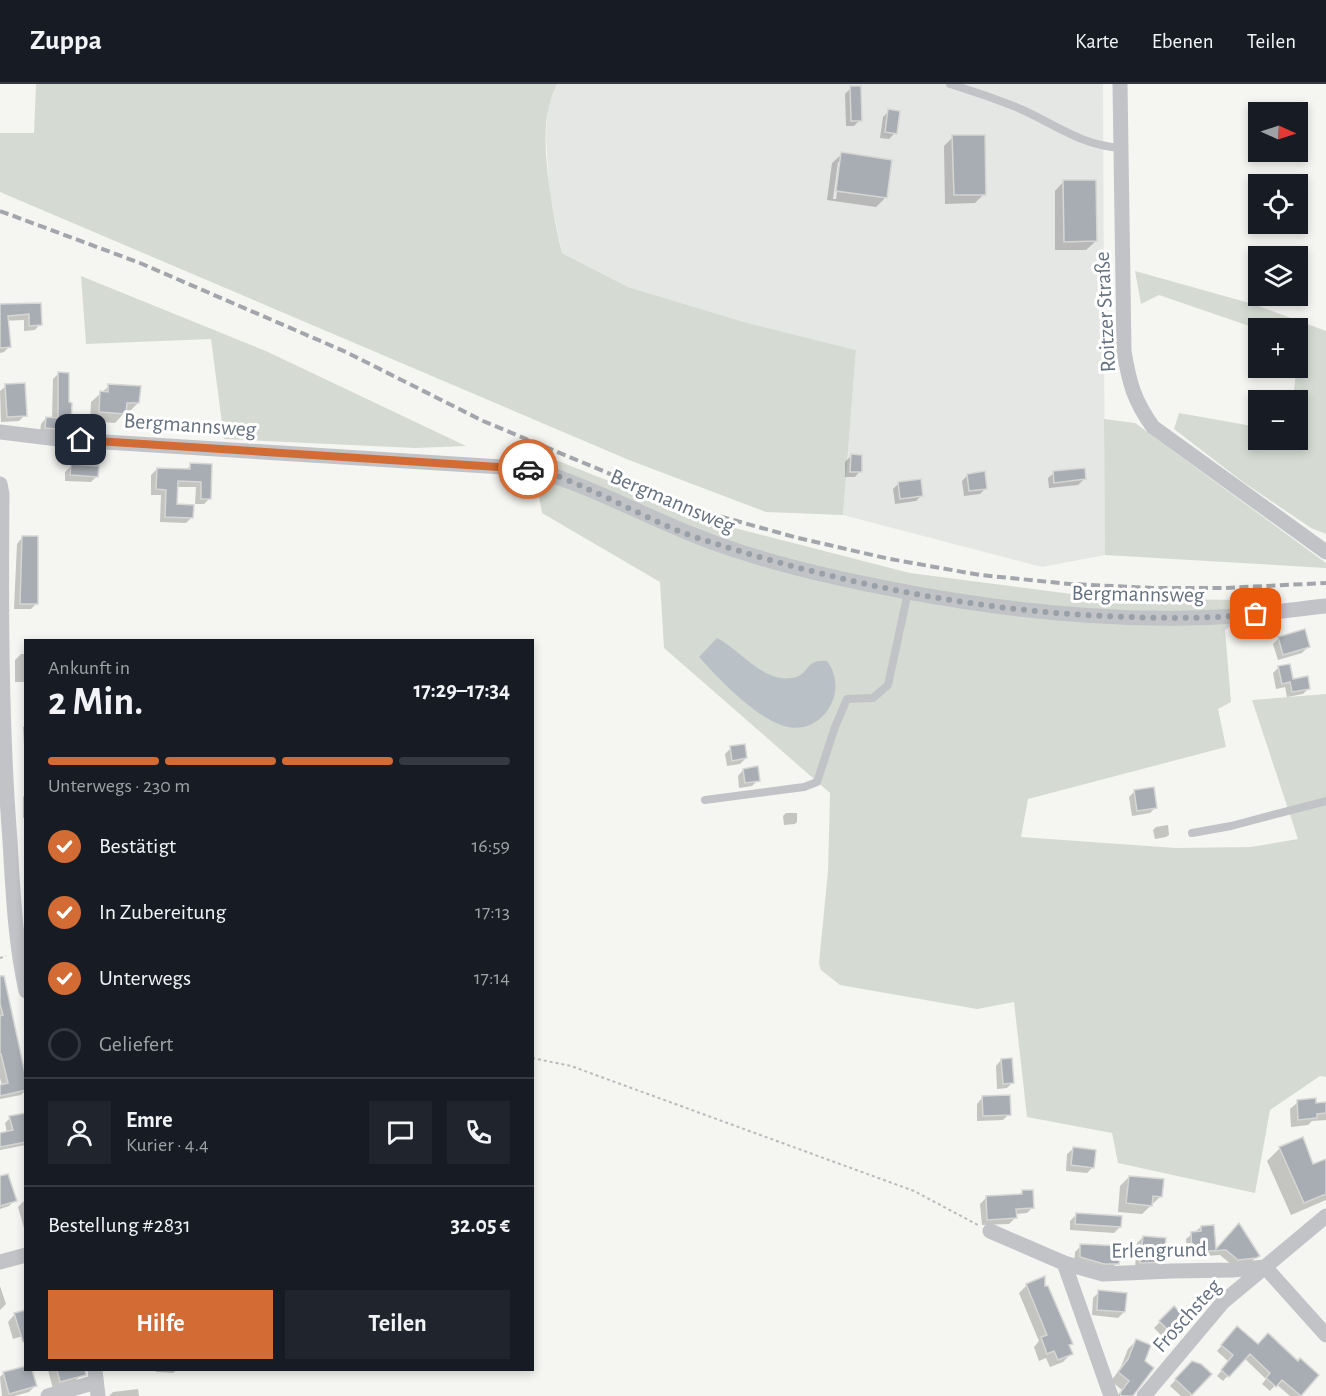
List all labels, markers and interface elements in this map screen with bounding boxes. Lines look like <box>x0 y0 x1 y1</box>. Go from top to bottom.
text: Zuppa <box>30 27 102 55</box>
text: Karte <box>1075 31 1119 52</box>
text: Ebenen <box>1152 31 1214 52</box>
text: Teilen <box>1247 31 1296 52</box>
north arrow <box>1248 102 1308 162</box>
map controls <box>1248 102 1308 450</box>
button: locate <box>1248 174 1308 234</box>
button: layers <box>1248 246 1308 306</box>
street label: Roitzer Straße <box>1091 251 1119 373</box>
button: + <box>1248 318 1308 378</box>
button: − <box>1248 390 1308 450</box>
street label: Bergmannsweg <box>123 409 257 441</box>
pin <box>55 414 106 465</box>
icon: home <box>64 423 97 456</box>
courier <box>498 439 558 499</box>
icon: car <box>512 453 545 486</box>
street label: Bergmannsweg <box>607 465 738 537</box>
street label: Bergmannsweg <box>1071 582 1205 606</box>
pin <box>1230 588 1281 639</box>
icon: bag <box>1239 597 1272 630</box>
text: Ankunft in <box>48 658 130 678</box>
text: 17:29–17:34 <box>413 679 510 701</box>
text: 2 Min. <box>48 683 143 722</box>
text: Unterwegs · 230 m <box>48 776 190 796</box>
icon: check <box>48 830 81 863</box>
text: Bestätigt <box>99 835 176 857</box>
text: 16:59 <box>471 836 510 856</box>
icon: check <box>48 896 81 929</box>
text: In Zubereitung <box>99 901 226 923</box>
text: 17:13 <box>475 902 510 922</box>
icon: check <box>48 962 81 995</box>
text: Unterwegs <box>99 967 191 989</box>
text: 17:14 <box>474 968 510 988</box>
text: Geliefert <box>99 1033 173 1055</box>
button: person <box>48 1101 111 1164</box>
button: chat <box>369 1101 432 1164</box>
button: phone <box>447 1101 510 1164</box>
text: Emre <box>126 1109 173 1131</box>
text: Kurier · 4.4 <box>126 1135 209 1155</box>
text: Bestellung #2831 <box>48 1214 191 1236</box>
text: 32.05 € <box>451 1214 510 1236</box>
street label: Erlengrund <box>1111 1238 1207 1262</box>
street label: Froschsteg <box>1148 1275 1225 1357</box>
button: Hilfe <box>48 1290 273 1359</box>
button: Teilen <box>285 1290 510 1359</box>

